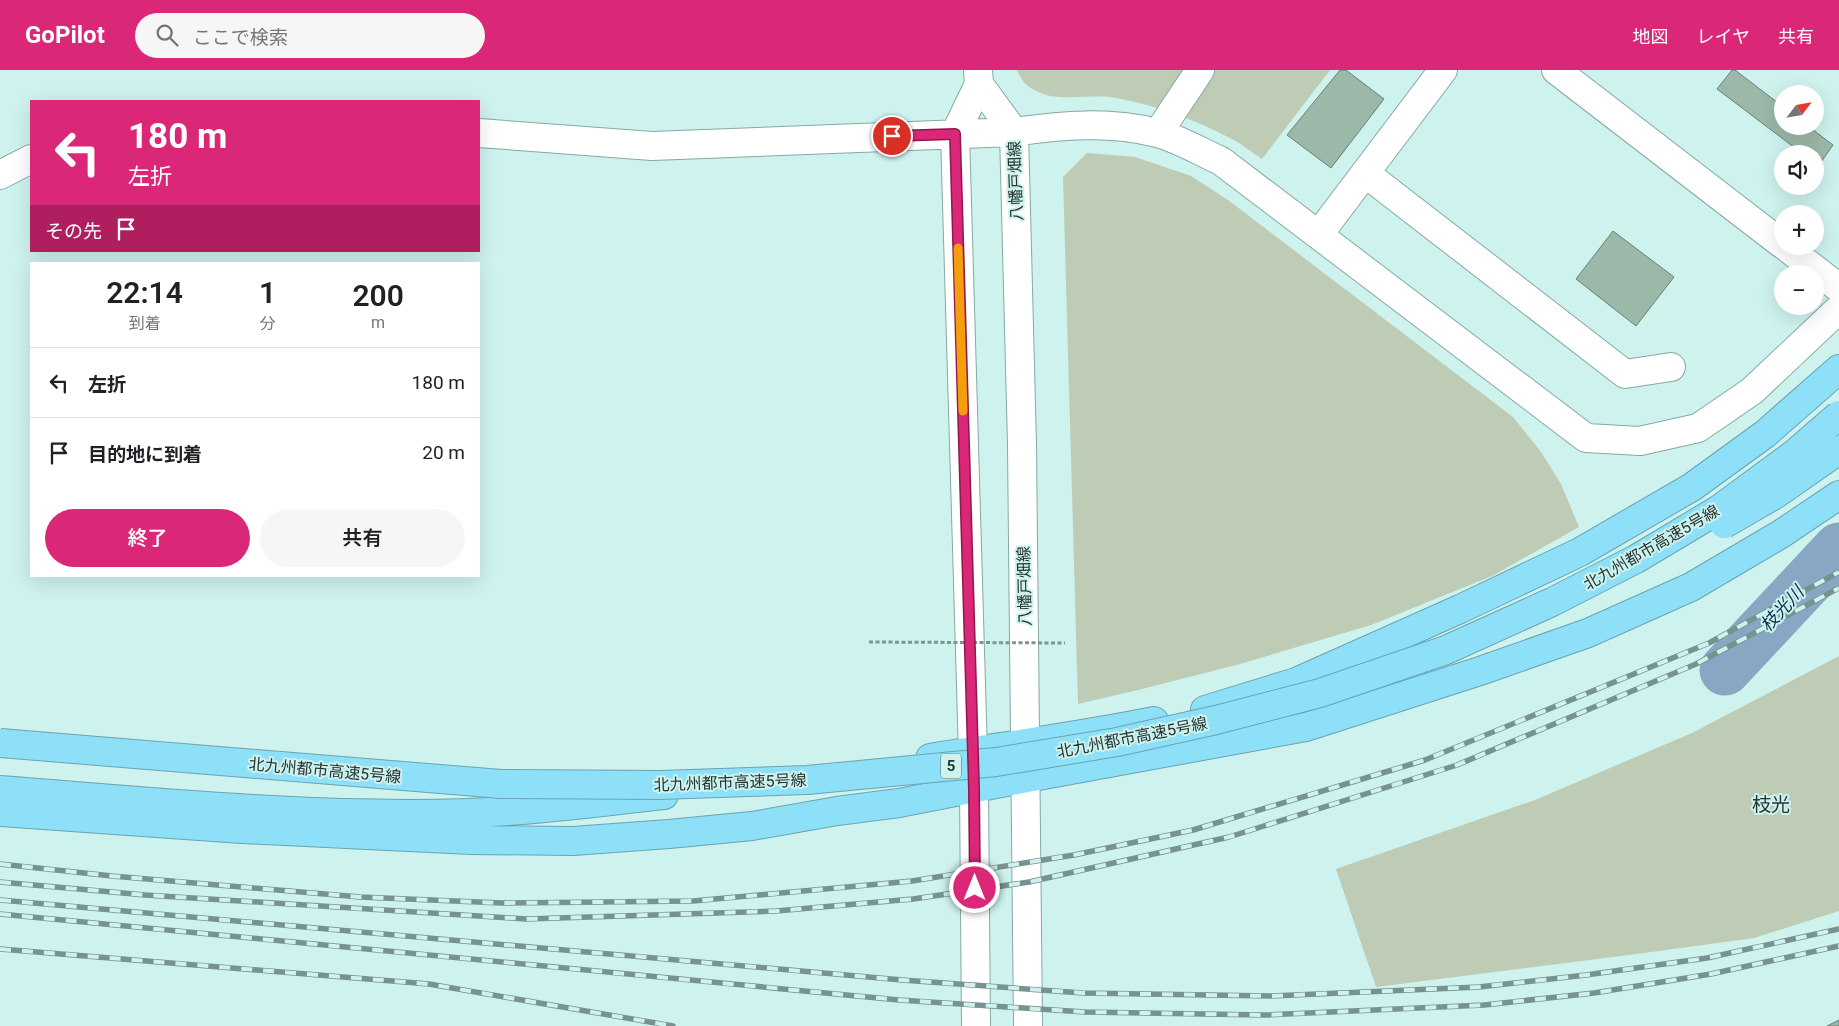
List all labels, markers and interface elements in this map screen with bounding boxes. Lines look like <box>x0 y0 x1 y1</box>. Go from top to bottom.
search box <box>135 13 485 58</box>
text: GoPilot <box>25 21 105 49</box>
icon: search <box>153 21 181 49</box>
text: ここで検索 <box>193 26 288 49</box>
text: 地図 <box>1633 26 1669 47</box>
text: レイヤ <box>1697 26 1750 47</box>
text: 共有 <box>1778 26 1814 47</box>
north arrow <box>1774 85 1824 135</box>
map controls <box>1774 85 1824 315</box>
pin <box>871 115 913 157</box>
text: 180 m <box>128 116 227 157</box>
icon: left <box>45 120 110 185</box>
icon: arrive <box>878 122 906 150</box>
street label: 八幡戸畑線 <box>1005 141 1026 221</box>
button: sound <box>1774 145 1824 195</box>
text: 左折 <box>128 164 172 189</box>
button: + <box>1774 205 1824 255</box>
icon: arrive <box>112 215 140 243</box>
text: その先 <box>45 220 102 243</box>
button: − <box>1774 265 1824 315</box>
text: 22:14 <box>106 275 183 310</box>
text: 1 <box>259 275 276 310</box>
text: 200 <box>352 278 404 313</box>
text: m <box>371 313 385 332</box>
text: 到着 <box>129 314 161 333</box>
text: 分 <box>260 314 276 333</box>
icon: left <box>45 369 73 397</box>
text: 180 m <box>412 371 465 394</box>
text: 左折 <box>88 373 126 396</box>
icon: arrive <box>45 439 73 467</box>
text: 20 m <box>422 441 465 464</box>
text: 目的地に到着 <box>88 443 202 466</box>
street label: 北九州都市高速5号線 <box>1580 501 1722 594</box>
button: 終了 <box>45 509 250 567</box>
button: 共有 <box>260 509 465 567</box>
street label: 八幡戸畑線 <box>1014 546 1035 626</box>
water label: 枝光川 <box>1756 580 1809 636</box>
street label: 北九州都市高速5号線 <box>1055 714 1209 761</box>
street label: 北九州都市高速5号線 <box>248 754 402 787</box>
road number: 5 <box>941 754 961 778</box>
street label: 北九州都市高速5号線 <box>653 770 807 795</box>
district label: 枝光 <box>1752 793 1790 816</box>
position arrow <box>948 861 1000 913</box>

